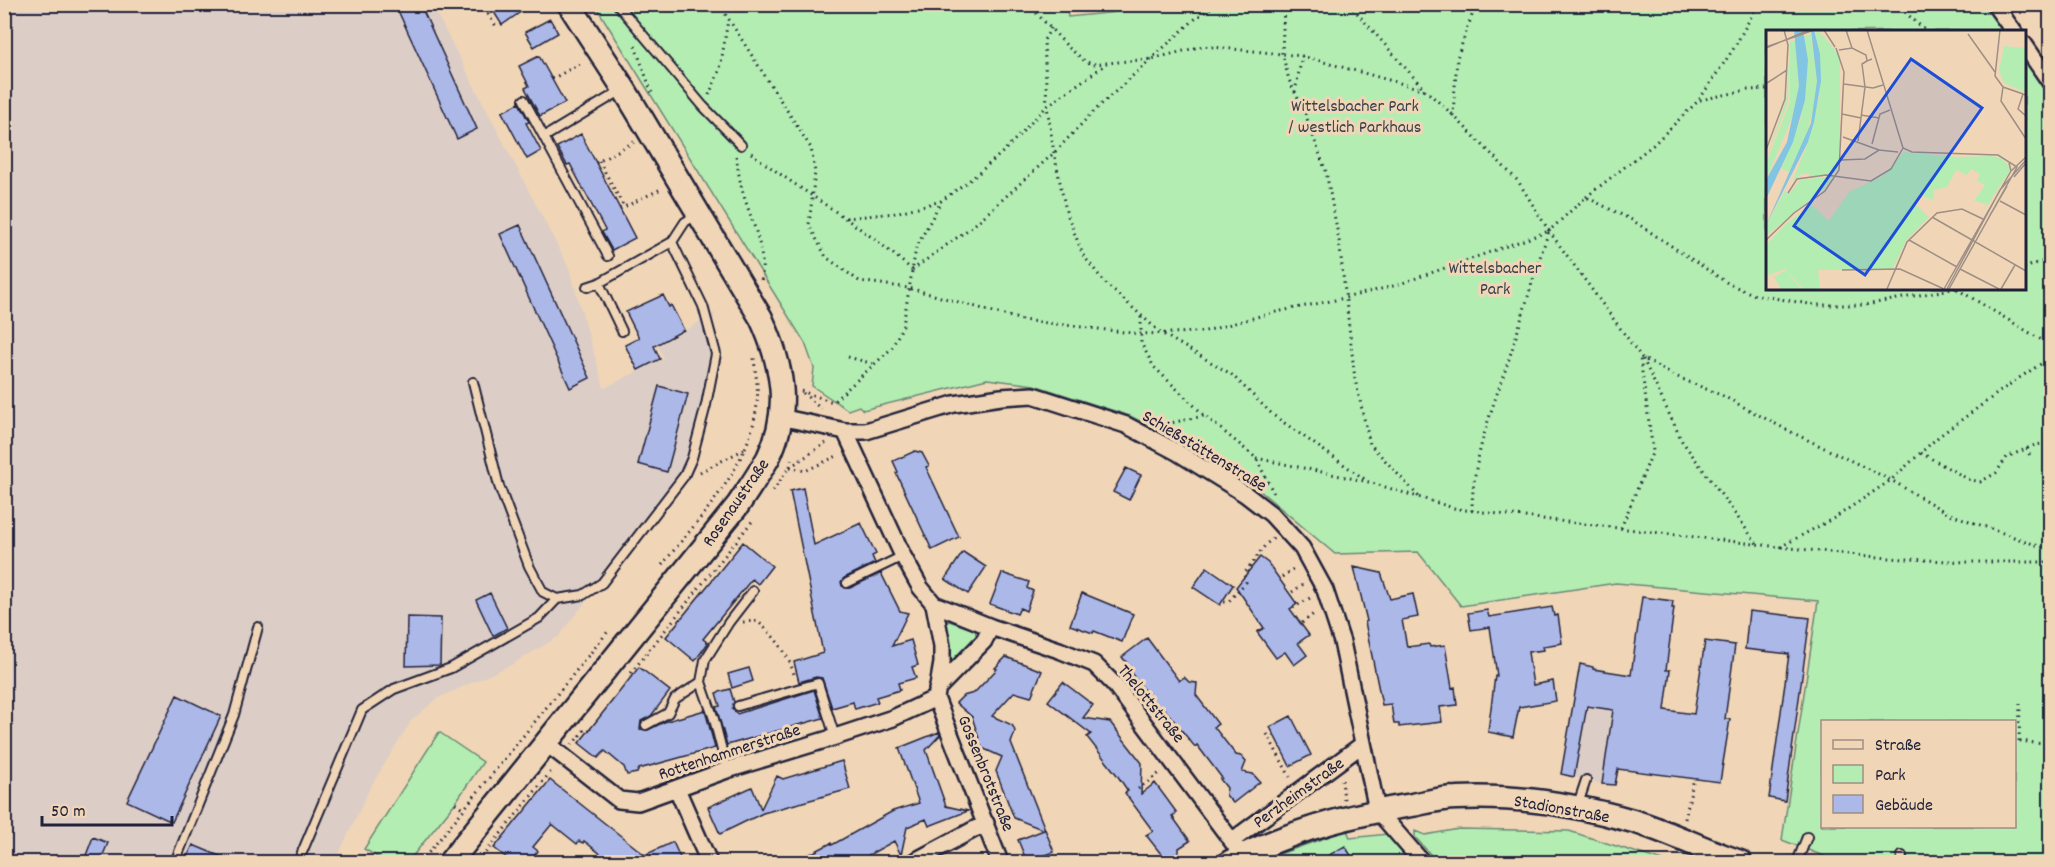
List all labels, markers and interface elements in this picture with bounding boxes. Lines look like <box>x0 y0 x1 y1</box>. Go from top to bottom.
inset map <box>1766 30 2025 290</box>
park label: Wittelsbacher Park / westlich Parkhaus <box>1289 95 1421 141</box>
park label: Wittelsbacher Park <box>1448 257 1542 303</box>
street label: Schießstättenstraße <box>1137 405 1271 499</box>
street label: Rosenaustraße <box>697 454 777 553</box>
street label: Thelottstraße <box>1111 660 1190 749</box>
street label: Gossenbrotstraße <box>950 712 1019 836</box>
street label: Rottenhammerstraße <box>655 719 804 788</box>
legend <box>1821 720 2016 828</box>
text: Straße <box>1875 734 1921 759</box>
street label: Perzheimstraße <box>1249 752 1350 836</box>
text: Park <box>1875 764 1906 789</box>
scale bar <box>42 789 172 827</box>
street label: Stadionstraße <box>1512 790 1612 831</box>
text: Gebäude <box>1875 794 1933 819</box>
text: 50 m <box>51 800 86 825</box>

